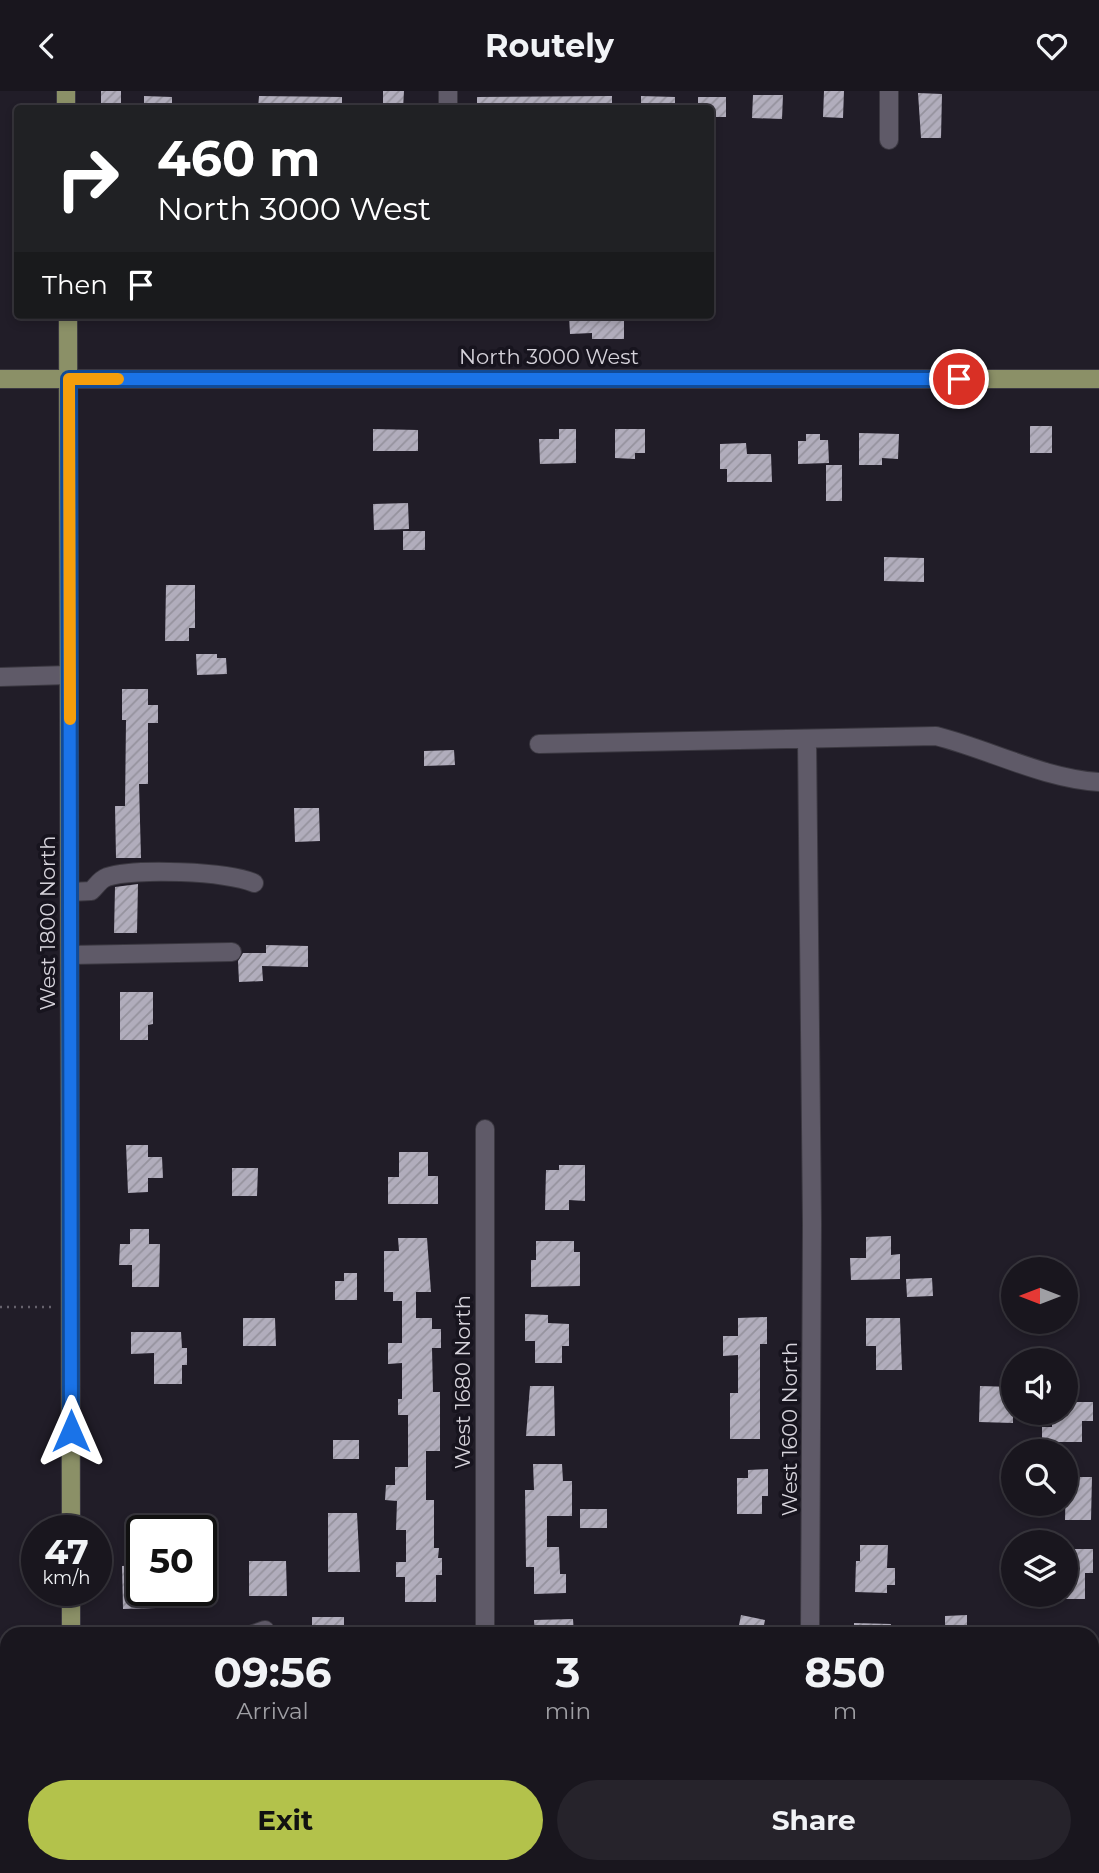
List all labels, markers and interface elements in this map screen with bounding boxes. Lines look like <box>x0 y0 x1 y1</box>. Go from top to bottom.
text: Routely <box>485 26 614 65</box>
icon: back <box>28 27 66 65</box>
icon: heart <box>1033 27 1071 65</box>
text: 460 m <box>157 129 321 188</box>
icon: right <box>42 133 133 224</box>
text: North 3000 West <box>157 189 431 228</box>
icon: arrive <box>122 266 160 304</box>
text: Then <box>42 269 108 301</box>
street label: North 3000 West <box>459 344 639 369</box>
pin <box>929 349 989 409</box>
icon: arrive <box>940 360 978 398</box>
street label: West 1800 North <box>35 835 60 1011</box>
north arrow <box>1001 1257 1078 1333</box>
map controls <box>1001 1257 1078 1607</box>
street label: West 1680 North <box>450 1295 475 1469</box>
street label: West 1600 North <box>777 1342 802 1516</box>
button: sound <box>1001 1348 1078 1425</box>
position arrow <box>34 1394 108 1468</box>
button: search <box>1001 1439 1078 1516</box>
speed limit sign: 50 <box>126 1515 217 1606</box>
text: 47 <box>44 1530 89 1573</box>
button: layers <box>1001 1530 1078 1607</box>
text: km/h <box>42 1567 91 1589</box>
text: 09:56 <box>213 1646 331 1698</box>
text: 3 <box>555 1646 580 1698</box>
text: 850 <box>804 1646 886 1698</box>
text: Arrival <box>236 1697 309 1725</box>
text: min <box>545 1697 591 1725</box>
text: m <box>833 1697 857 1725</box>
button: Exit <box>28 1780 543 1860</box>
button: Share <box>557 1780 1071 1860</box>

